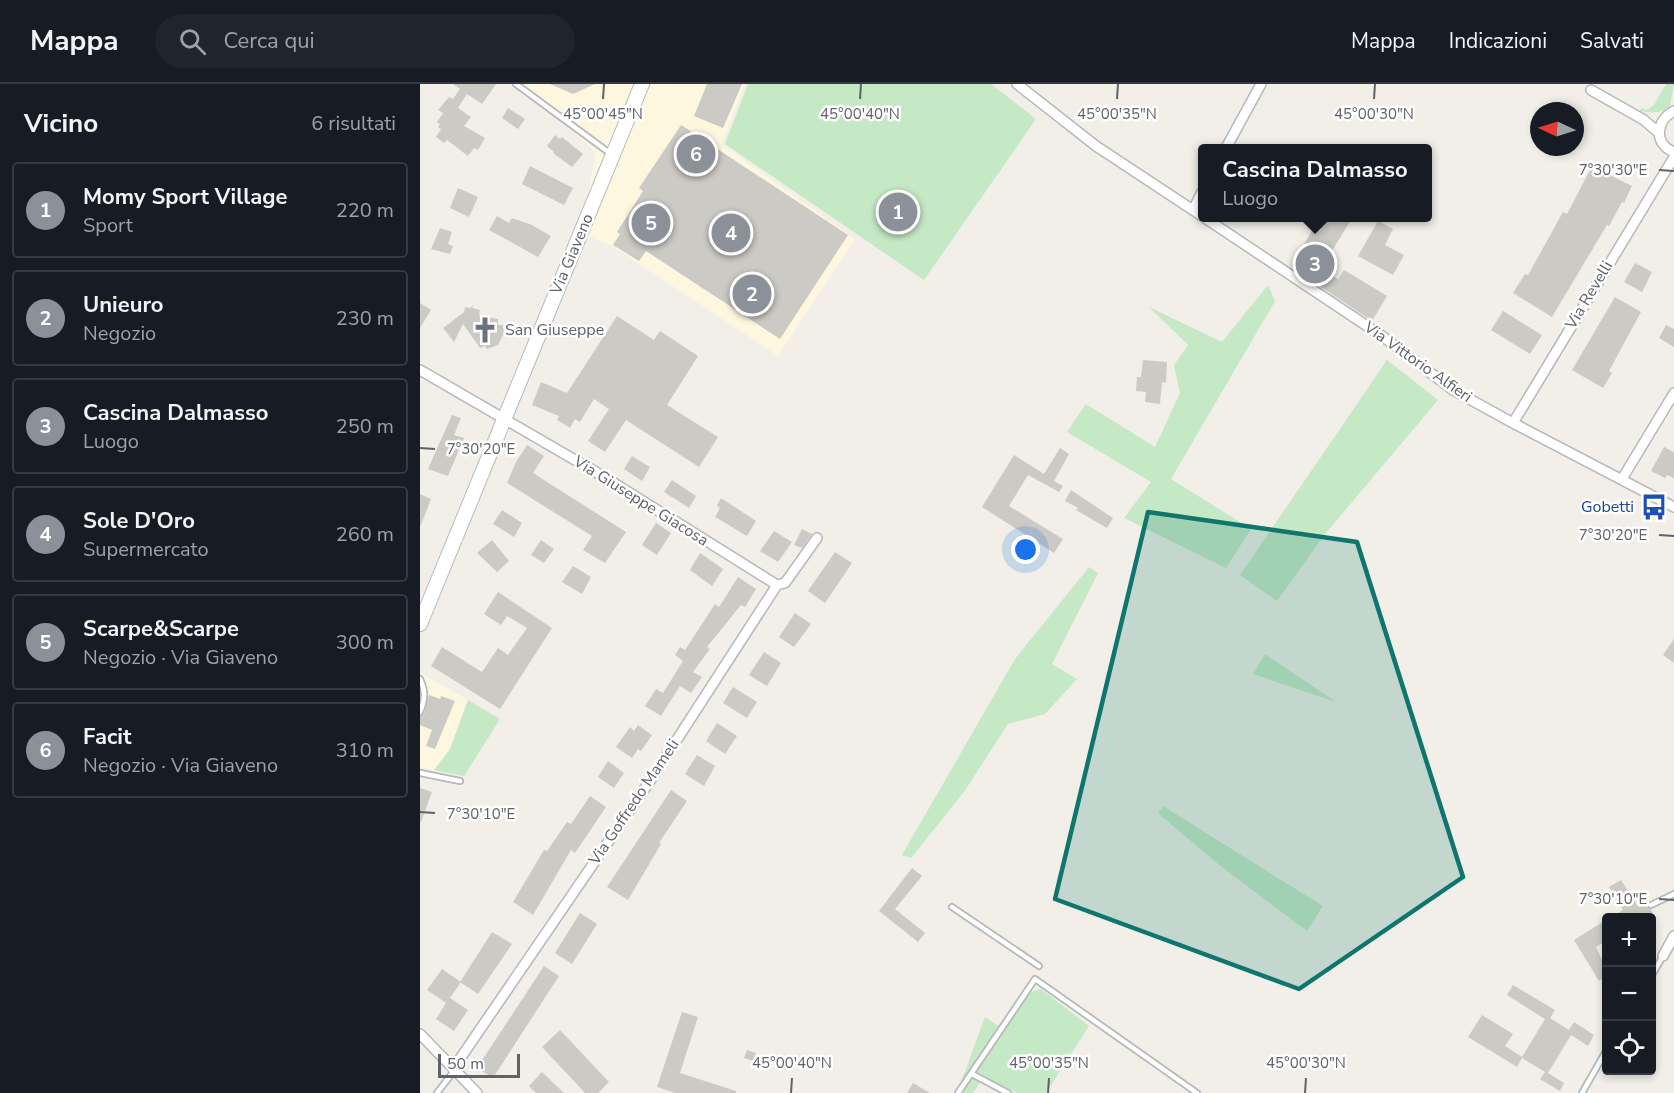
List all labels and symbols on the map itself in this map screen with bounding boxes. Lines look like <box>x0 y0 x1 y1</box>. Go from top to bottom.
north arrow <box>1530 102 1584 156</box>
text: 45°00'45"N <box>563 104 643 124</box>
text: 45°00'40"N <box>820 104 900 124</box>
text: 45°00'35"N <box>1077 104 1157 124</box>
text: 45°00'30"N <box>1334 104 1414 124</box>
pin: 6 <box>676 132 716 176</box>
text: 7°30'30"E <box>1579 160 1647 180</box>
pin: 1 <box>878 190 918 234</box>
pin: 5 <box>632 200 670 246</box>
street label: Via Giaveno <box>545 210 599 299</box>
pin: 4 <box>712 210 750 256</box>
pin: 3 <box>1296 242 1334 286</box>
street label: Via Revelli <box>1559 257 1618 334</box>
pin: 2 <box>732 272 772 316</box>
church icon: San Giuseppe <box>470 315 500 345</box>
street label: Via Vittorio Alfieri <box>1359 316 1477 408</box>
place label: San Giuseppe <box>505 319 604 341</box>
text: 7°30'20"E <box>447 439 515 459</box>
street label: Via Giuseppe Giacosa <box>568 450 713 551</box>
bus stop icon: Gobetti <box>1639 492 1669 522</box>
place label: Gobetti <box>1581 496 1634 518</box>
text: 7°30'20"E <box>1579 525 1647 545</box>
your location <box>1011 535 1040 564</box>
street label: Via Goffredo Mameli <box>583 735 684 870</box>
text: 7°30'10"E <box>447 804 515 824</box>
text: 7°30'10"E <box>1579 889 1647 909</box>
scale bar <box>438 1051 520 1078</box>
text: 45°00'40"N <box>752 1053 832 1073</box>
text: 45°00'35"N <box>1009 1053 1089 1073</box>
text: 45°00'30"N <box>1266 1053 1346 1073</box>

